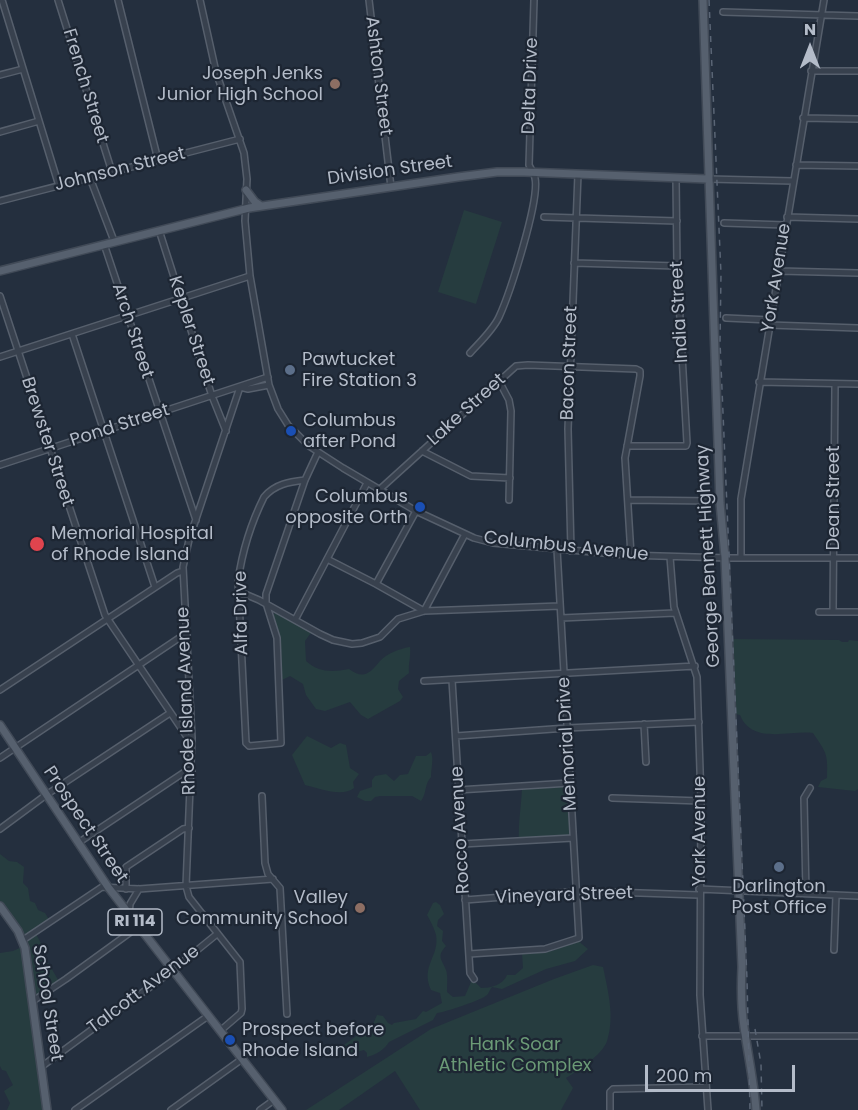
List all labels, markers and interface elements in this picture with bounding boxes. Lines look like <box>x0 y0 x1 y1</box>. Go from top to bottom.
street label: Ashton Street <box>360 15 396 137</box>
north arrow <box>780 18 840 78</box>
text: N <box>804 18 816 41</box>
street label: French Street <box>57 26 113 146</box>
street label: Delta Drive <box>519 37 543 135</box>
place label: Joseph Jenks Junior High School <box>157 63 323 106</box>
marker: Joseph Jenks Junior High School <box>328 77 342 91</box>
street label: Johnson Street <box>52 143 188 197</box>
street label: Division Street <box>326 152 454 190</box>
street label: York Avenue <box>758 222 796 334</box>
street label: India Street <box>667 260 693 364</box>
street label: Kepler Street <box>163 273 219 389</box>
street label: Arch Street <box>106 281 158 381</box>
street label: Bacon Street <box>557 305 583 421</box>
place label: Pawtucket Fire Station 3 <box>302 349 417 392</box>
marker: Pawtucket Fire Station 3 <box>283 363 297 377</box>
street label: Lake Street <box>423 369 511 451</box>
street label: Brewster Street <box>16 374 78 510</box>
street label: Pond Street <box>68 400 172 452</box>
place label: Columbus after Pond <box>303 410 396 452</box>
marker: Columbus after Pond <box>284 424 298 438</box>
street label: George Bennett Highway <box>692 444 726 668</box>
street label: Dean Street <box>823 445 845 551</box>
place label: Columbus opposite Orth <box>285 486 408 528</box>
marker: Columbus opposite Orth <box>413 500 427 514</box>
place label: Memorial Hospital of Rhode Island <box>51 523 213 566</box>
street label: Columbus Avenue <box>483 528 649 566</box>
marker: Memorial Hospital of Rhode Island <box>28 535 46 553</box>
street label: Alfa Drive <box>230 571 254 655</box>
street label: Rhode Island Avenue <box>173 606 201 796</box>
street label: Memorial Drive <box>554 676 582 812</box>
street label: Prospect Street <box>38 762 132 888</box>
street label: Rocco Avenue <box>447 765 475 895</box>
street label: York Avenue <box>689 776 711 886</box>
marker: Darlington Post Office <box>772 860 786 874</box>
place label: Darlington Post Office <box>731 876 827 918</box>
street label: Vineyard Street <box>495 883 633 909</box>
place label: Valley Community School <box>176 887 348 930</box>
marker: Valley Community School <box>353 901 367 915</box>
road number: RI 114 <box>108 909 162 935</box>
street label: Talcott Avenue <box>84 941 204 1039</box>
street label: School Street <box>27 943 67 1063</box>
place label: Prospect before Rhode Island <box>242 1019 384 1062</box>
marker: Prospect before Rhode Island <box>223 1033 237 1047</box>
park label: Hank Soar Athletic Complex <box>439 1034 591 1076</box>
scale bar <box>648 1053 798 1091</box>
text: 200 m <box>656 1063 712 1088</box>

